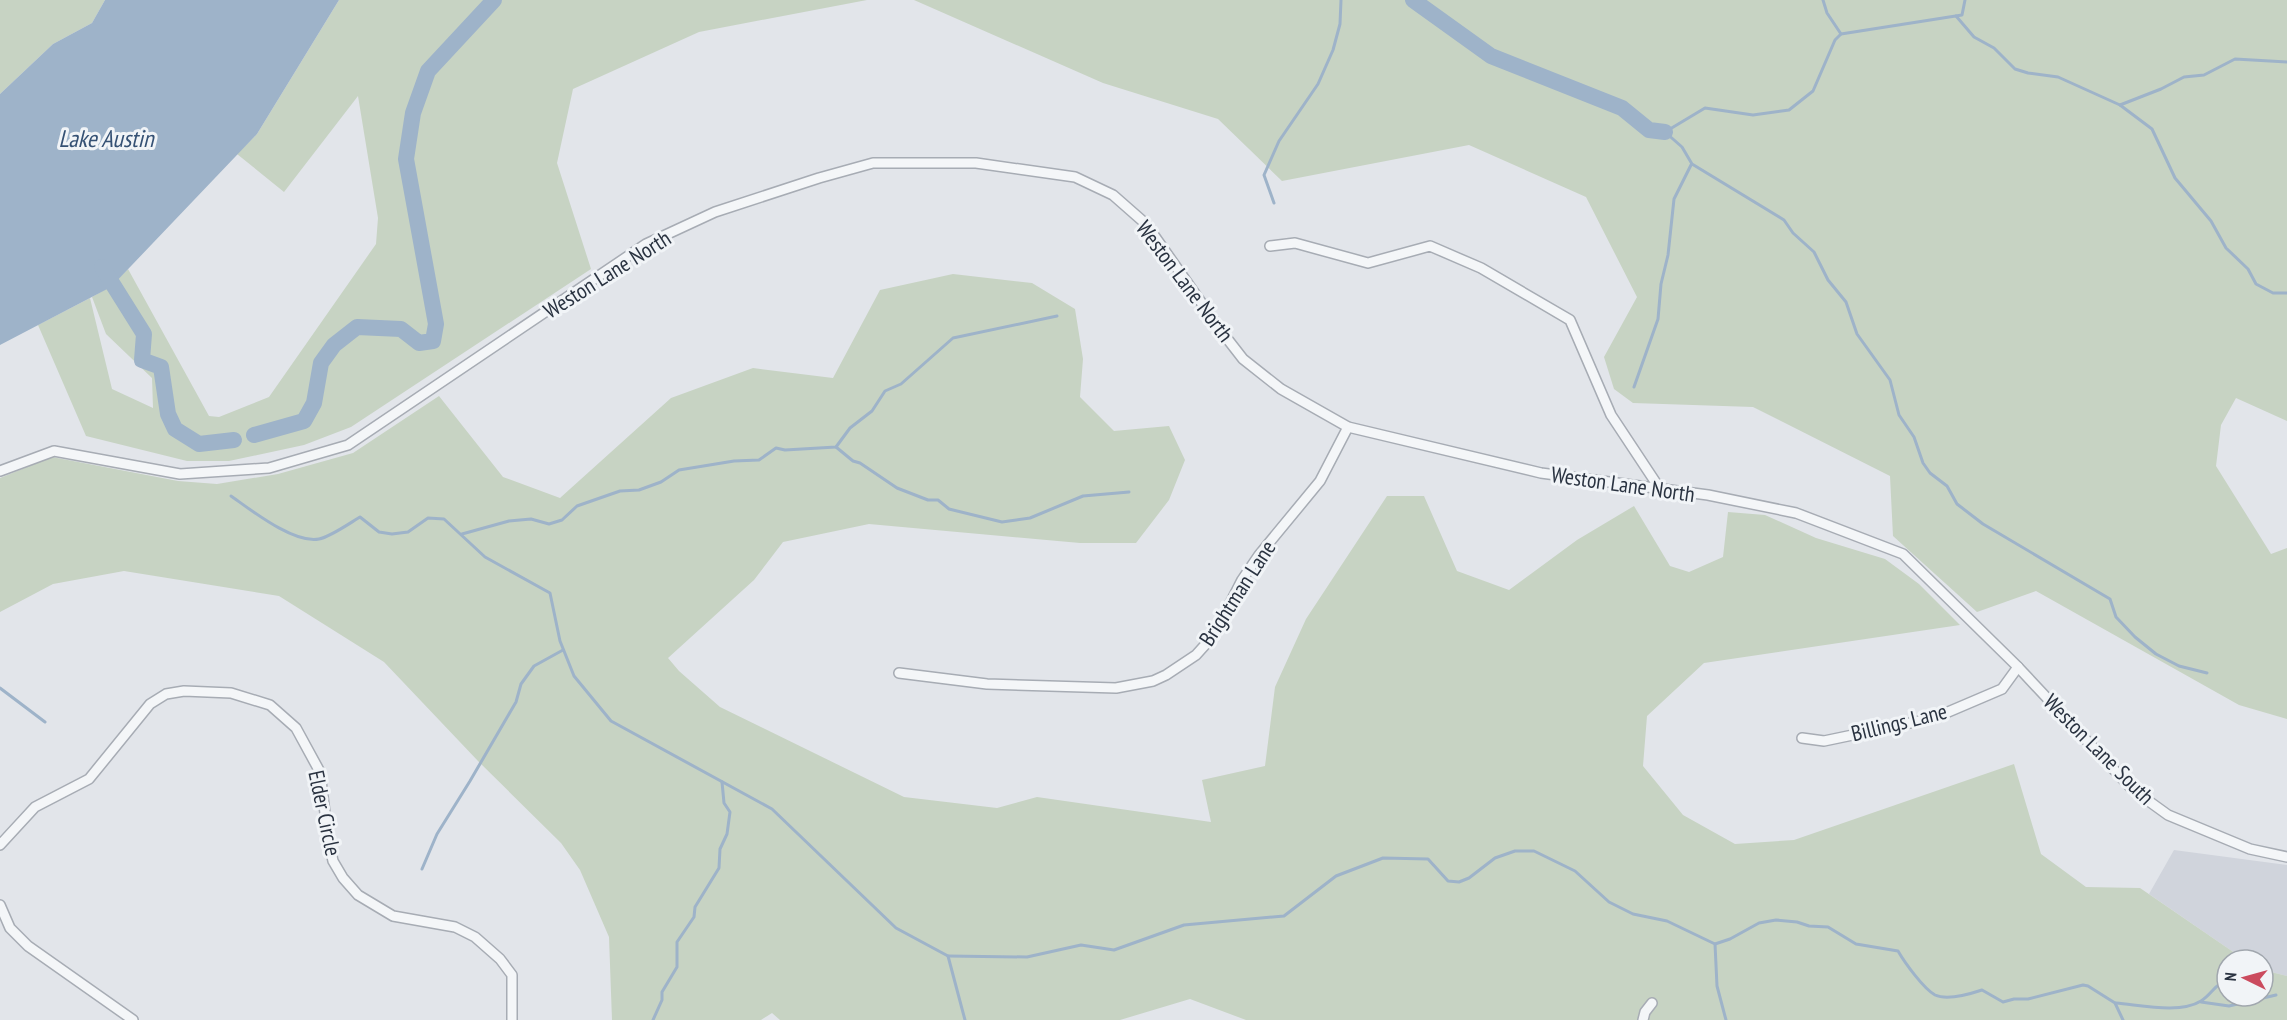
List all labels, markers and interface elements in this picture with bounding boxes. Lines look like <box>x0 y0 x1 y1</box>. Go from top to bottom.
water label: Lake Austin <box>59 123 155 154</box>
street label: Weston Lane North <box>1130 215 1240 347</box>
street label: Weston Lane North <box>538 224 676 324</box>
street label: Weston Lane North <box>1549 460 1697 508</box>
street label: Brightman Lane <box>1193 535 1281 651</box>
street label: Weston Lane South <box>2038 688 2160 810</box>
street label: Billings Lane <box>1848 697 1950 747</box>
street label: Elder Circle <box>302 768 348 858</box>
north arrow <box>2215 948 2275 1008</box>
text: N <box>2220 972 2240 982</box>

